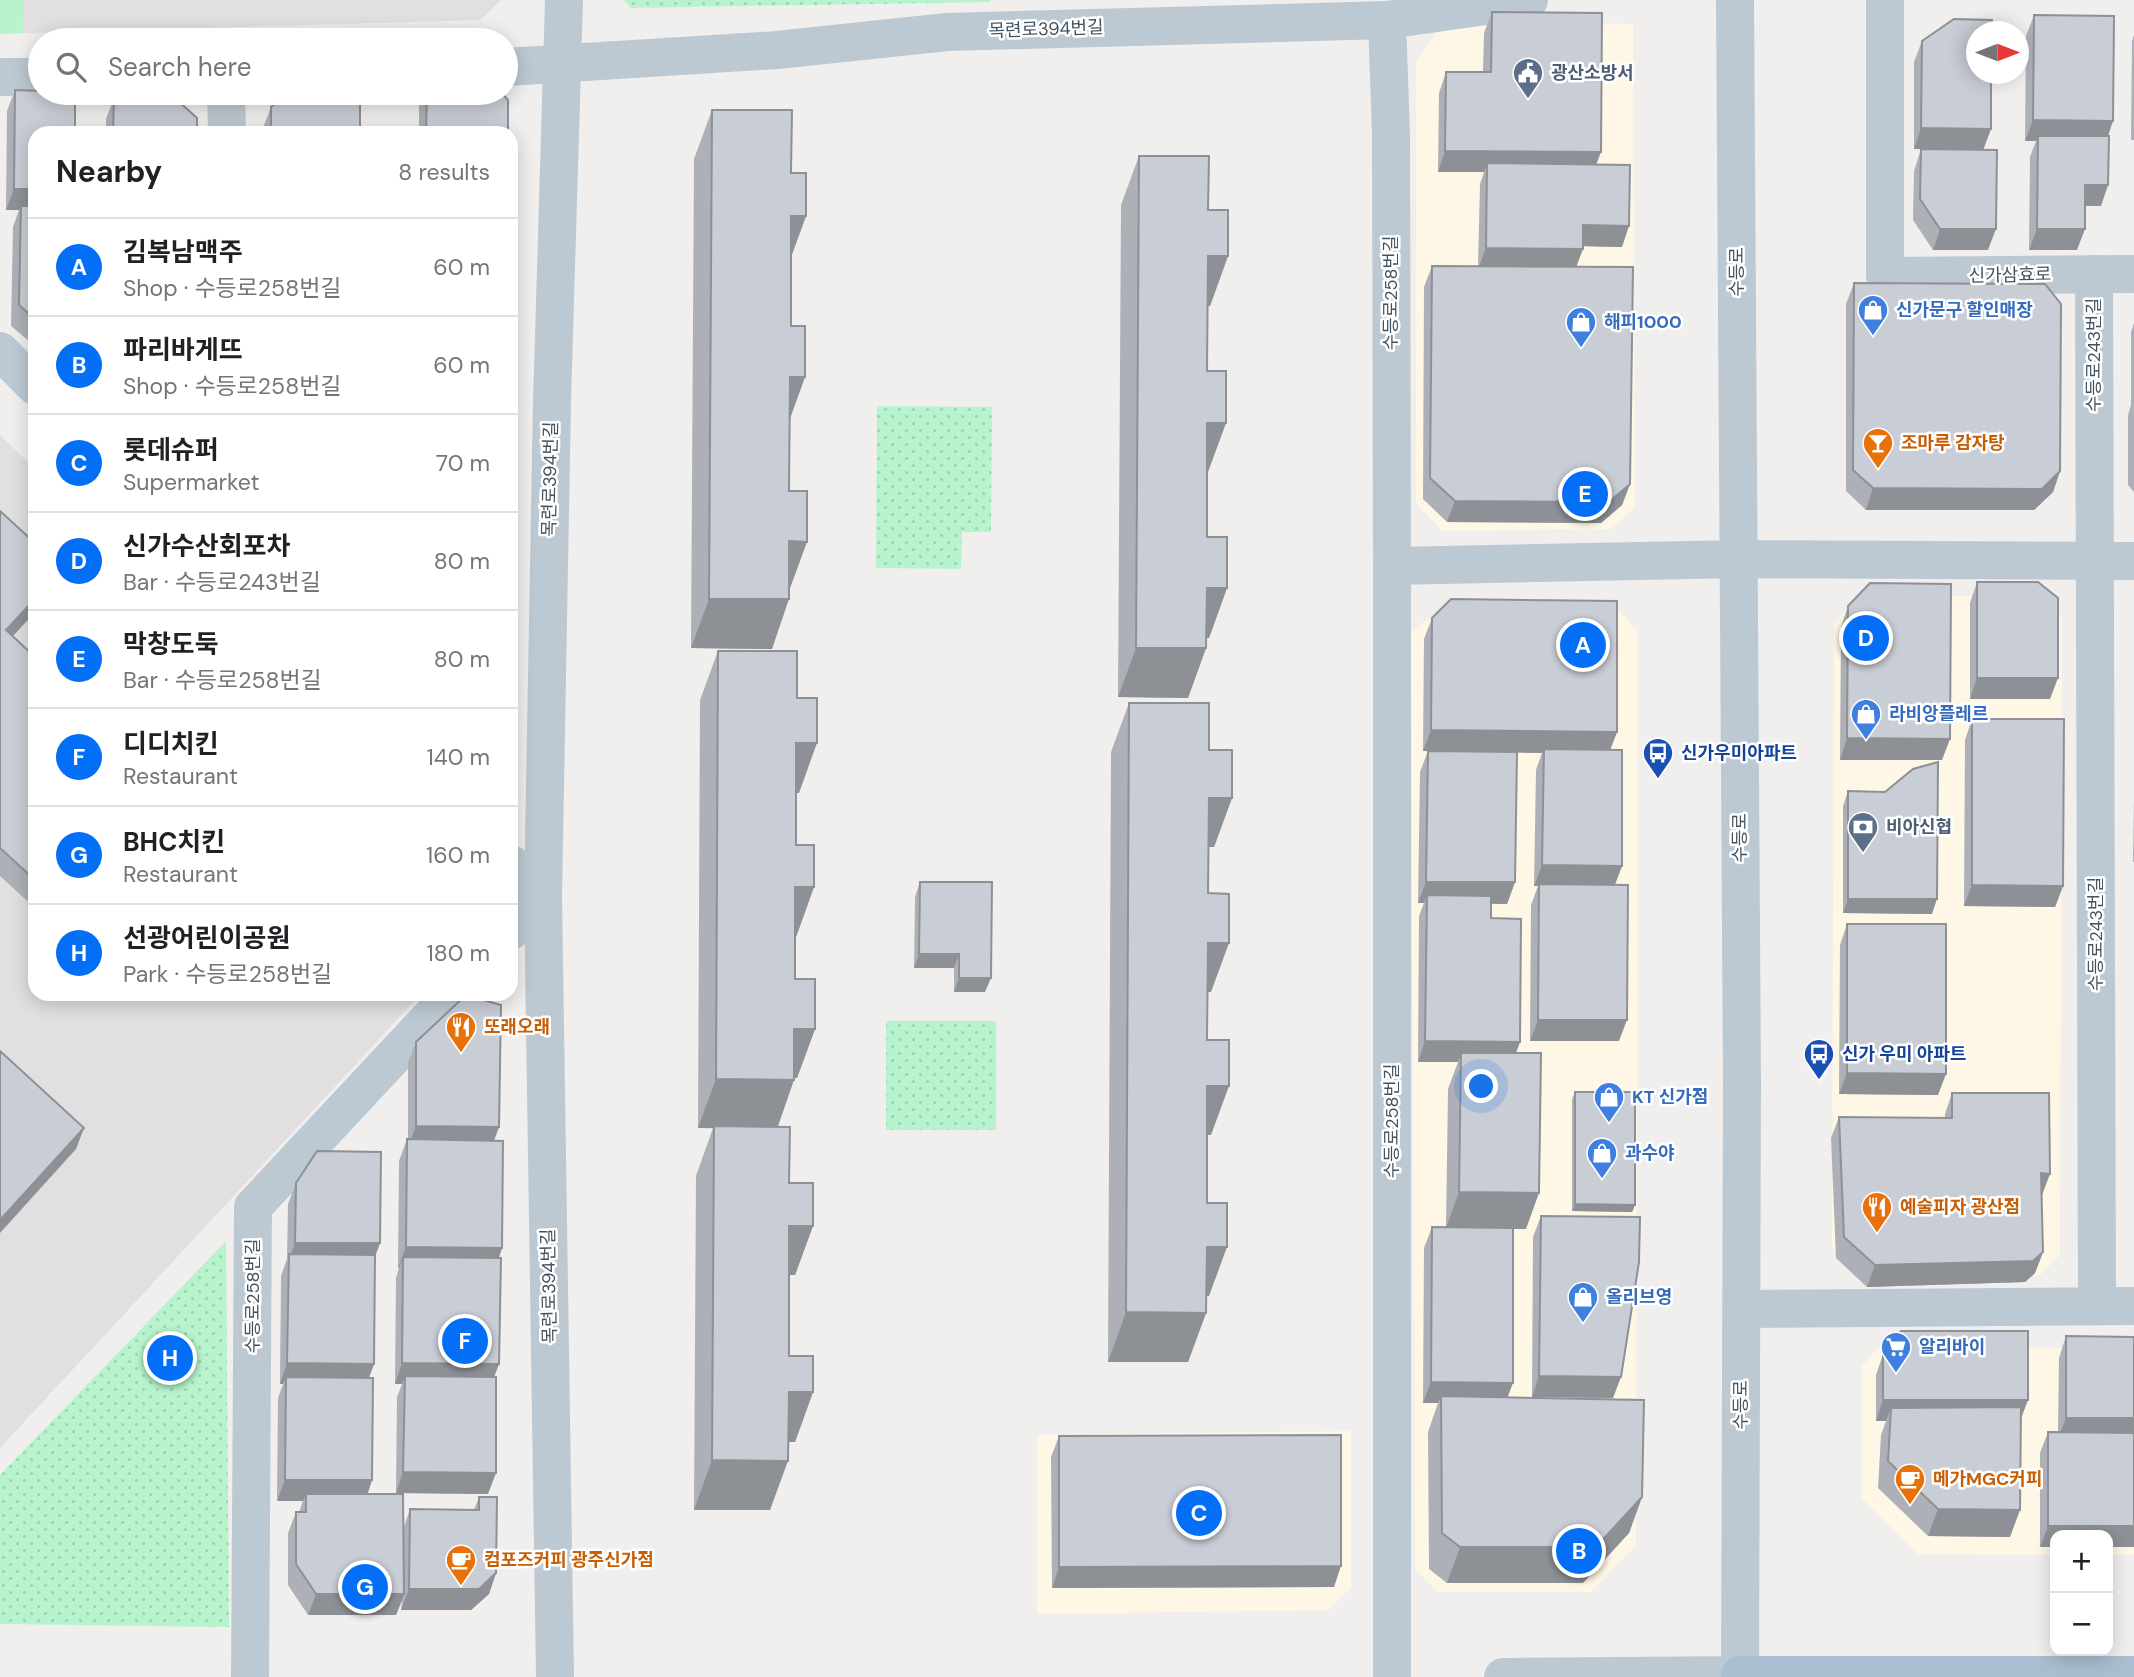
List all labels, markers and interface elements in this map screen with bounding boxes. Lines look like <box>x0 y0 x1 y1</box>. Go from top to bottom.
street label: 목련로394번길 <box>988 15 1104 43</box>
north arrow <box>1966 21 2029 84</box>
search box <box>28 28 518 105</box>
icon: search <box>52 48 90 86</box>
text: Search here <box>108 50 251 84</box>
public building icon: 광산소방서 <box>1511 56 1545 100</box>
place label: 광산소방서 <box>1551 61 1634 85</box>
text: Nearby <box>56 152 162 191</box>
text: 8 results <box>398 157 490 187</box>
text: 김복남맥주 <box>123 235 243 269</box>
street label: 수등로258번길 <box>1379 235 1403 351</box>
street label: 수등로 <box>1725 247 1749 297</box>
text: A <box>71 252 87 282</box>
text: 60 m <box>433 252 490 282</box>
street label: 신가삼효로 <box>1968 262 2052 288</box>
text: Shop · 수등로258번길 <box>123 273 341 303</box>
shop icon: 신가문구 할인매장 <box>1856 293 1890 337</box>
place label: 신가문구 할인매장 <box>1896 298 2033 322</box>
street label: 수등로243번길 <box>2082 298 2106 412</box>
shop icon: 해피1000 <box>1564 305 1598 349</box>
place label: 해피1000 <box>1604 310 1682 334</box>
text: 파리바게뜨 <box>123 333 243 367</box>
text: B <box>72 350 86 380</box>
text: 60 m <box>433 350 490 380</box>
text: Shop · 수등로258번길 <box>123 371 341 401</box>
street label: 목련로394번길 <box>537 421 563 537</box>
bar icon: 조마루 감자탕 <box>1861 426 1895 470</box>
place label: 조마루 감자탕 <box>1901 431 2005 455</box>
text: 롯데슈퍼 <box>123 433 219 467</box>
text: C <box>71 448 87 478</box>
text: 70 m <box>436 448 490 478</box>
text: Supermarket <box>123 467 259 497</box>
pin: E <box>1562 468 1608 520</box>
text: 신가수산회포차 <box>123 529 290 563</box>
text: D <box>71 546 87 576</box>
text: 80 m <box>434 546 490 576</box>
text: Bar · 수등로243번길 <box>123 567 321 597</box>
pin: D <box>1843 612 1889 664</box>
pin: A <box>1560 619 1606 671</box>
text: 막창도둑 <box>123 627 219 661</box>
text: E <box>72 644 86 674</box>
text: 80 m <box>434 644 490 674</box>
text: Bar · 수등로258번길 <box>123 665 322 695</box>
shop icon: 라비앙플레르 <box>1849 697 1883 741</box>
place label: 라비앙플레르 <box>1889 702 1988 726</box>
text: 디디치킨 <box>123 727 219 761</box>
bus stop icon: 신가우미아파트 <box>1641 736 1675 780</box>
place label: 신가우미아파트 <box>1681 741 1797 765</box>
text: F <box>73 742 85 772</box>
text: 140 m <box>427 742 490 772</box>
text: Restaurant <box>123 761 238 791</box>
bank icon: 비아신협 <box>1846 810 1880 854</box>
street label: 수등로 <box>1728 813 1752 863</box>
place label: 비아신협 <box>1886 815 1952 839</box>
text: BHC치킨 <box>123 825 225 859</box>
text: G <box>70 840 88 870</box>
text: 160 m <box>426 840 490 870</box>
text: Restaurant <box>123 859 238 889</box>
street label: 수등로243번길 <box>2084 877 2108 991</box>
text: 선광어린이공원 <box>123 921 290 955</box>
text: H <box>71 938 87 968</box>
text: 180 m <box>426 938 490 968</box>
text: Park · 수등로258번길 <box>123 959 332 989</box>
restaurant icon: 또래오래 <box>444 1010 478 1054</box>
place label: 또래오래 <box>484 1015 550 1039</box>
bus stop icon: 신가 우미 아파트 <box>1802 1037 1836 1081</box>
place label: 신가 우미 아파트 <box>1842 1042 1966 1066</box>
street label: 수등로258번길 <box>1380 1063 1404 1179</box>
your location <box>1464 1069 1498 1103</box>
shop icon: KT 신가점 <box>1592 1080 1626 1124</box>
place label: KT 신가점 <box>1632 1085 1708 1109</box>
shop icon: 과수야 <box>1585 1136 1619 1180</box>
place label: 과수야 <box>1625 1141 1675 1165</box>
restaurant icon: 예술피자 광산점 <box>1860 1190 1894 1234</box>
place label: 예술피자 광산점 <box>1900 1195 2020 1219</box>
street label: 목련로394번길 <box>536 1228 562 1344</box>
street label: 수등로258번길 <box>241 1238 265 1354</box>
shop icon: 올리브영 <box>1566 1280 1600 1324</box>
place label: 올리브영 <box>1606 1285 1672 1309</box>
pin: F <box>442 1315 488 1367</box>
supermarket icon: 알리바이 <box>1879 1330 1913 1374</box>
pin: H <box>147 1332 193 1384</box>
place label: 알리바이 <box>1919 1335 1985 1359</box>
street label: 수등로 <box>1729 1380 1753 1430</box>
cafe icon: 메가MGC커피 <box>1893 1462 1927 1506</box>
place label: 메가MGC커피 <box>1933 1467 2042 1491</box>
pin: C <box>1176 1487 1222 1539</box>
pin: B <box>1556 1525 1602 1577</box>
map controls <box>2050 1530 2113 1656</box>
button: + <box>2050 1530 2113 1593</box>
cafe icon: 컴포즈커피 광주신가점 <box>444 1543 478 1587</box>
place label: 컴포즈커피 광주신가점 <box>484 1548 654 1572</box>
pin: G <box>342 1561 388 1613</box>
button: − <box>2050 1593 2113 1656</box>

